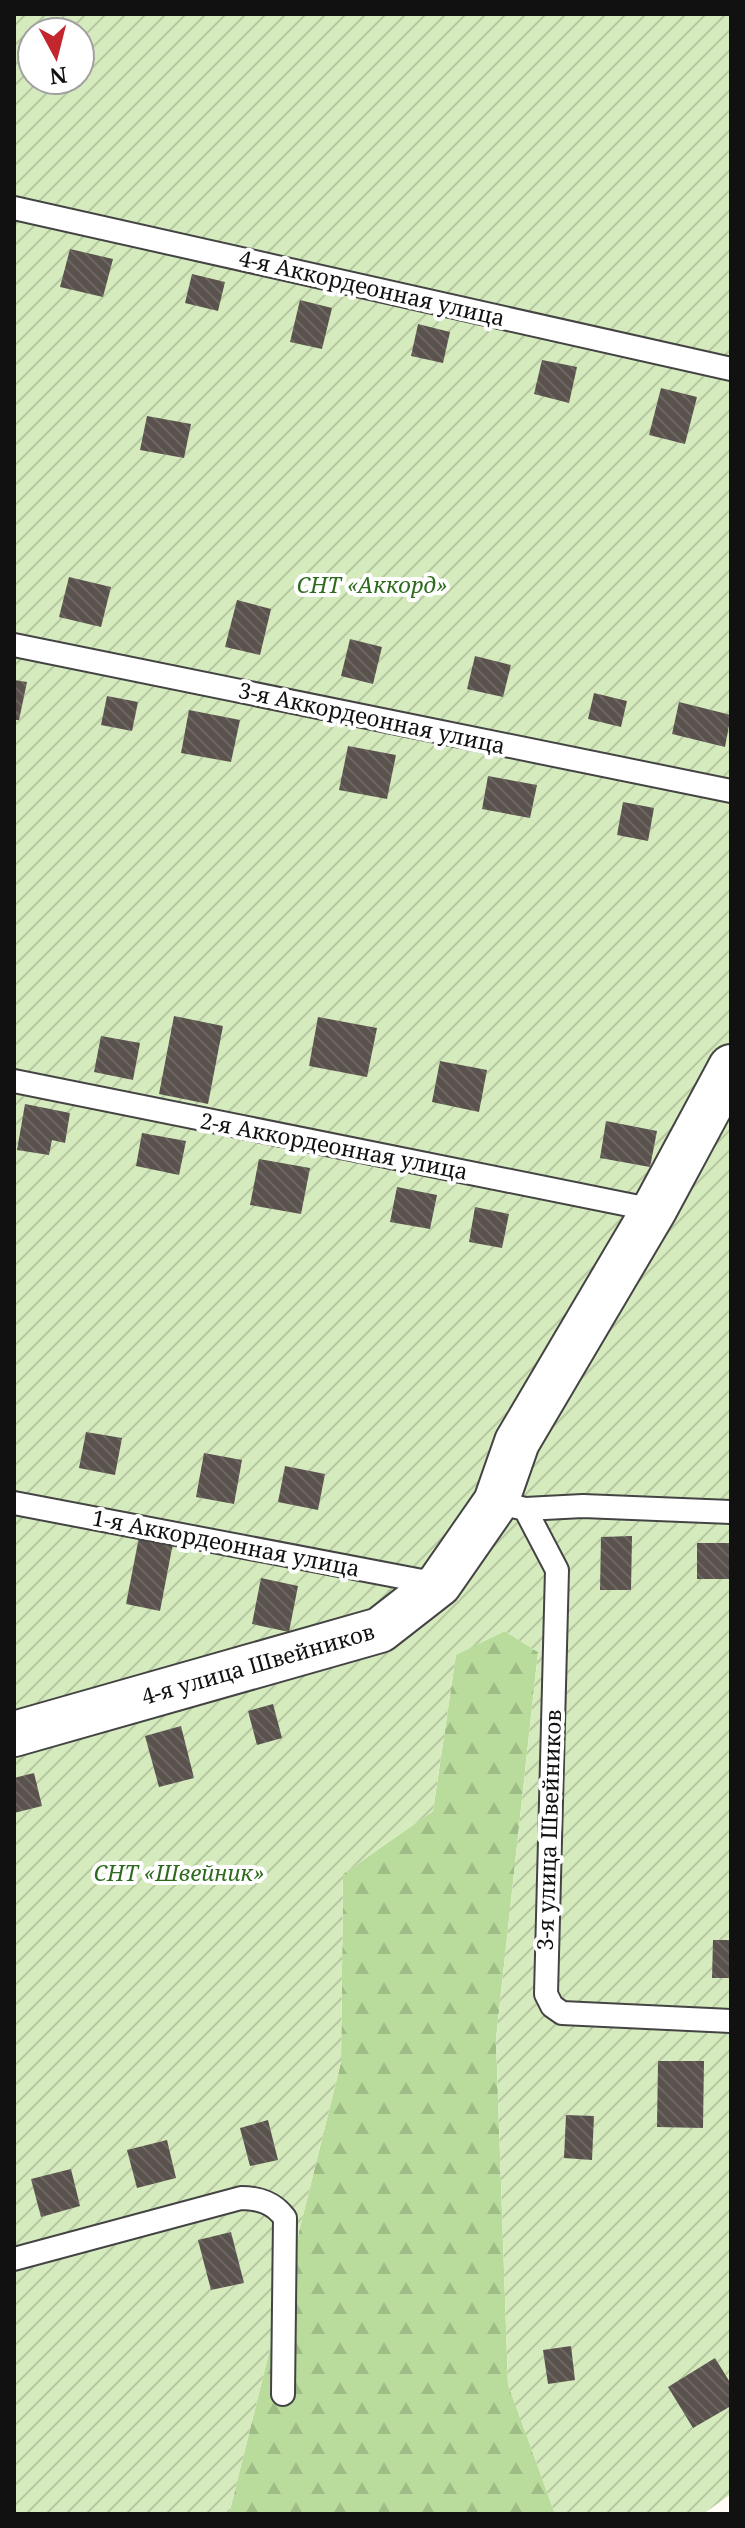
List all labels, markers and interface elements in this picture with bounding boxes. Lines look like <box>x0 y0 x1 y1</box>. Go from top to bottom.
north arrow <box>16 16 96 96</box>
text: N <box>48 61 69 93</box>
street label: 4-я Аккордеонная улица <box>236 242 508 332</box>
park label: СНТ «Аккорд» <box>296 569 448 599</box>
street label: 3-я Аккордеонная улица <box>236 674 508 760</box>
street label: 2-я Аккордеонная улица <box>198 1104 471 1186</box>
street label: 1-я Аккордеонная улица <box>90 1501 363 1583</box>
street label: 4-я улица Швейников <box>138 1615 378 1711</box>
street label: 3-я улица Швейников <box>529 1709 567 1951</box>
park label: СНТ «Швейник» <box>93 1857 265 1887</box>

